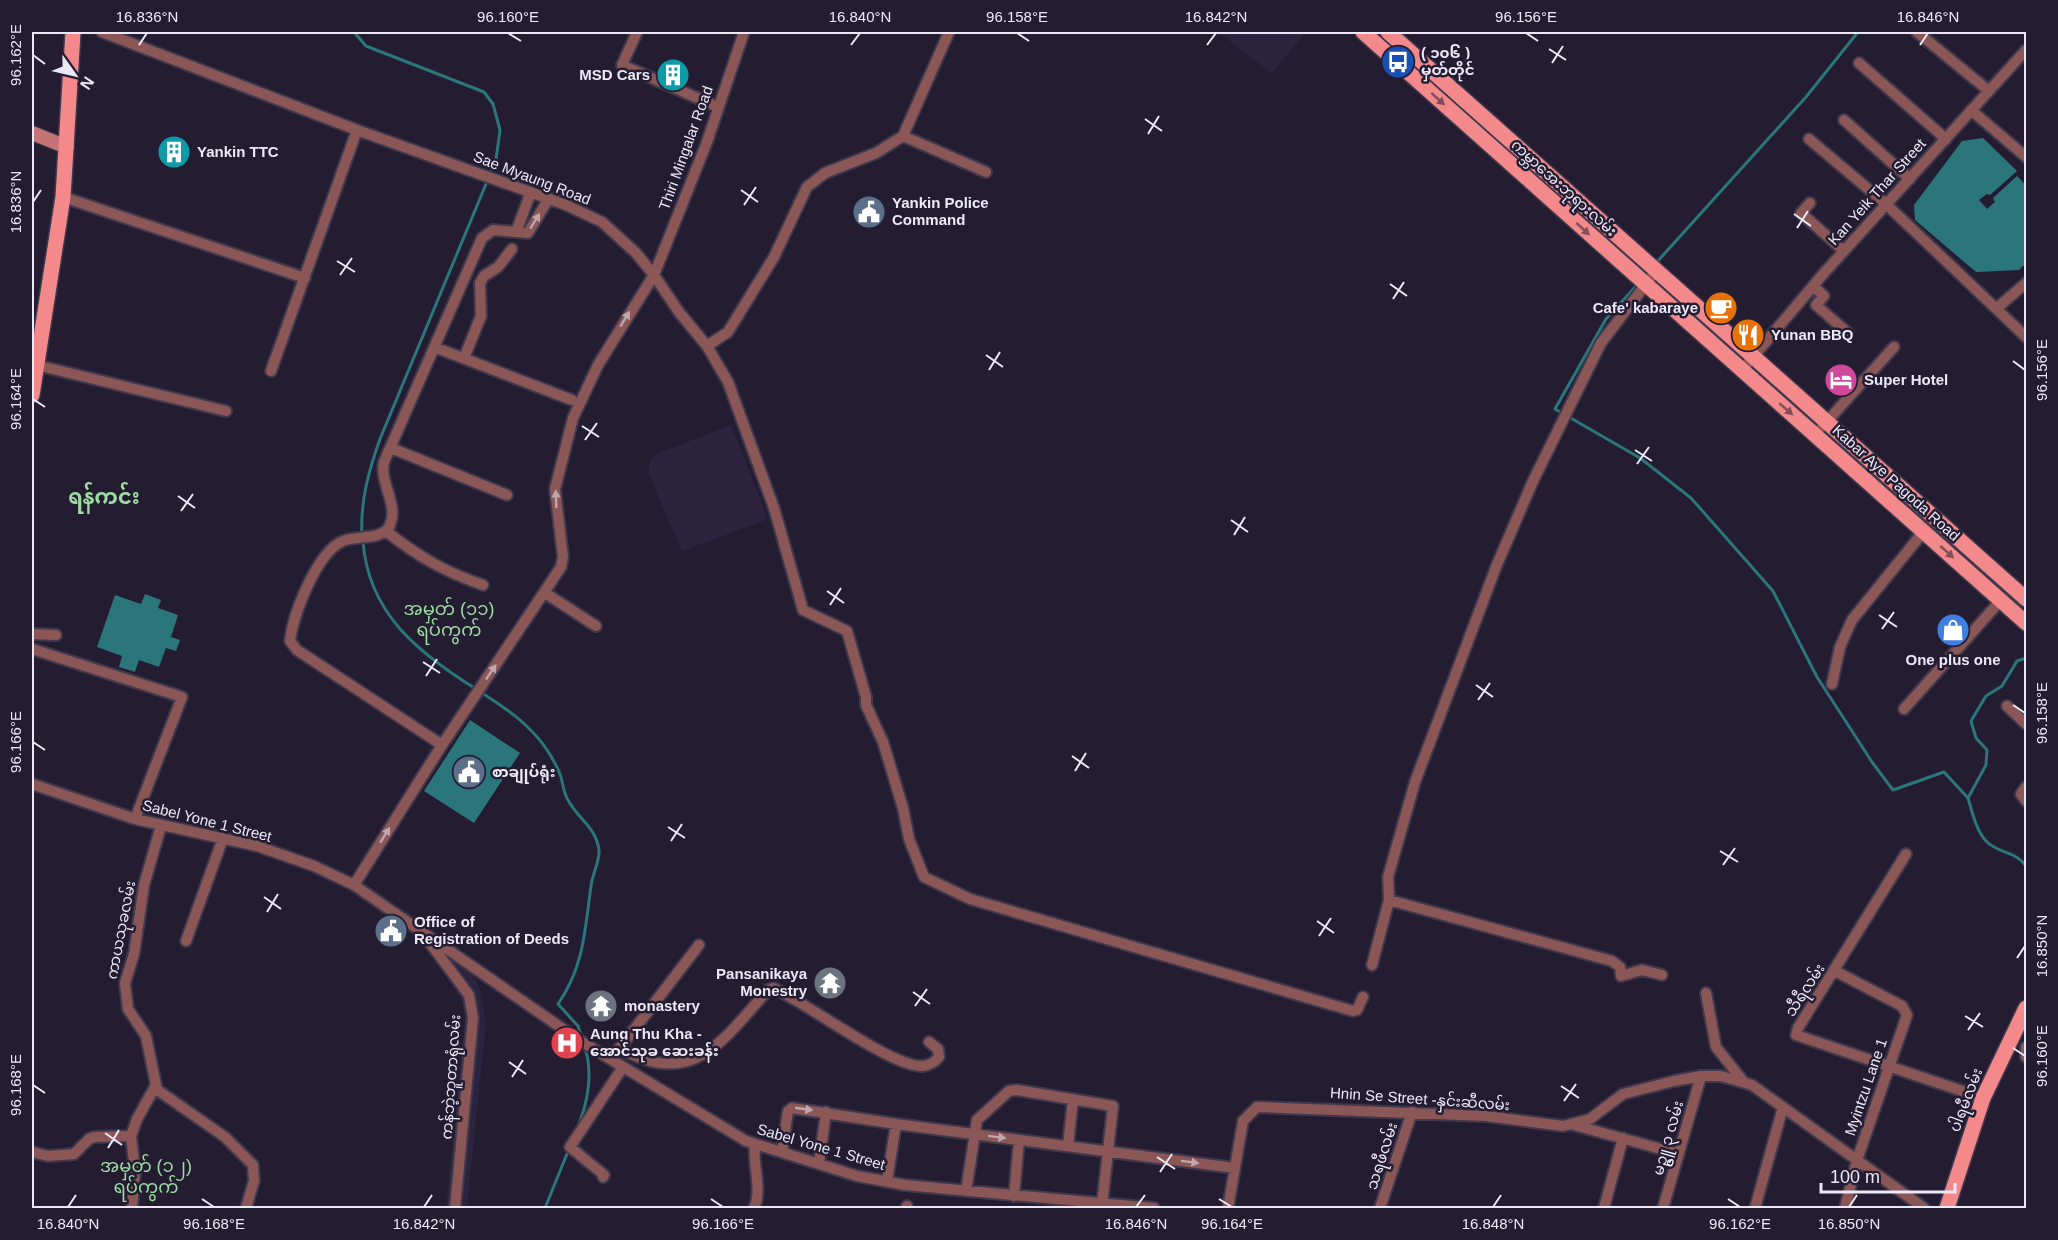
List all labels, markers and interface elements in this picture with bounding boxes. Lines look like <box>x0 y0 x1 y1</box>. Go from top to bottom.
text: 16.836°N <box>116 8 178 25</box>
text: 96.160°E <box>477 8 539 25</box>
text: 16.840°N <box>829 8 891 25</box>
text: 96.158°E <box>986 8 1048 25</box>
text: 16.842°N <box>1185 8 1247 25</box>
text: 96.156°E <box>1495 8 1557 25</box>
text: 16.846°N <box>1897 8 1959 25</box>
text: 96.162°E <box>7 24 24 86</box>
bus stop icon: ( ၁၀၆ ) မှတ်တိုင် <box>1380 44 1416 80</box>
place label: ( ၁၀၆ ) မှတ်တိုင် <box>1421 44 1475 82</box>
north arrow <box>45 45 105 105</box>
building icon: MSD Cars <box>655 57 691 93</box>
place label: MSD Cars <box>579 66 650 83</box>
text: N <box>77 74 97 93</box>
street label: Thiri Mingalar Road <box>655 83 716 212</box>
one-way arrow <box>1430 92 1445 105</box>
building icon: Yankin TTC <box>156 134 192 170</box>
street label: Kan Yeik Thar Street <box>1824 134 1929 248</box>
street label: ကမ္ဘာအေးဘုရားလမ်း <box>1506 135 1621 242</box>
place label: Yankin TTC <box>197 143 279 160</box>
street label: Sae Myaung Road <box>471 147 593 208</box>
text: 16.836°N <box>7 171 24 233</box>
public building icon: Yankin Police Command <box>851 194 887 230</box>
place label: Yankin Police Command <box>892 194 989 228</box>
one-way arrow <box>529 213 540 229</box>
one-way arrow <box>1575 222 1590 235</box>
cafe icon: Cafe' kabaraye <box>1703 290 1739 326</box>
place label: Cafe' kabaraye <box>1593 299 1698 316</box>
one-way arrow <box>620 310 630 327</box>
restaurant icon: Yunan BBQ <box>1730 317 1766 353</box>
place label: Yunan BBQ <box>1771 326 1854 343</box>
text: 96.156°E <box>2033 339 2050 401</box>
hotel icon: Super Hotel <box>1823 362 1859 398</box>
text: 96.164°E <box>7 368 24 430</box>
place label: Super Hotel <box>1864 371 1948 388</box>
one-way arrow <box>1778 402 1794 415</box>
street label: Kabar Aye Pagoda Road <box>1829 421 1963 544</box>
district label: ရန်ကင်း <box>68 481 140 514</box>
one-way arrow <box>551 489 560 508</box>
one-way arrow <box>1940 545 1955 559</box>
district label: အမှတ် (၁၁) ရပ်ကွက် <box>403 596 495 645</box>
shop icon: One plus one <box>1935 612 1971 648</box>
place label: One plus one <box>1905 651 2001 668</box>
one-way arrow <box>486 663 497 680</box>
text: 96.158°E <box>2033 682 2050 744</box>
text: 96.166°E <box>7 711 24 773</box>
public building icon: စာချုပ်ရုံး <box>451 754 487 790</box>
place label: စာချုပ်ရုံး <box>492 762 556 784</box>
street label: Sabel Yone 1 Street <box>141 796 274 845</box>
one-way arrow <box>380 827 391 843</box>
street label: ကာယသုခလမ်း <box>102 879 142 981</box>
public building icon: Office of Registration of Deeds <box>373 913 409 949</box>
place label: Office of Registration of Deeds <box>414 913 569 947</box>
text: 16.850°N <box>2033 915 2050 977</box>
street label: သီရီလမ်း <box>1780 960 1831 1021</box>
place label: Pansanikaya Monestry <box>716 965 808 999</box>
temple icon: Pansanikaya Monestry <box>812 965 848 1001</box>
temple icon: monastery <box>583 988 619 1024</box>
place label: monastery <box>624 997 701 1014</box>
street label: ကန်ဘဲ့ဘူတာရုံလမ်း <box>437 1014 467 1140</box>
hospital icon: Aung Thu Kha - အောင်သုခ ဆေးခန်း <box>549 1025 585 1061</box>
place label: Aung Thu Kha - အောင်သုခ ဆေးခန်း <box>590 1025 719 1063</box>
text: 96.160°E <box>2033 1025 2050 1087</box>
street label: Myintzu Lane 1 <box>1841 1036 1890 1138</box>
text: 96.168°E <box>7 1054 24 1116</box>
street label: ပါရမီလမ်း <box>1945 1065 1989 1136</box>
street label: Hnin Se Street -နှင်းဆီလမ်း <box>1329 1083 1511 1117</box>
street label: မဥ္ဇူ ၃ လမ်း <box>1648 1098 1690 1178</box>
one-way arrow <box>794 1105 813 1114</box>
street label: Sabel Yone 1 Street <box>755 1120 888 1173</box>
street label: သရဖီလမ်း <box>1362 1120 1404 1193</box>
one-way arrow <box>987 1133 1006 1142</box>
district label: အမှတ် (၁၂) ရပ်ကွက် <box>100 1153 192 1202</box>
scale bar <box>1821 1156 1954 1194</box>
one-way arrow <box>1181 1158 1200 1167</box>
text: 100 m <box>1830 1167 1880 1187</box>
text: 16.840°N <box>37 1215 99 1232</box>
text: 96.168°E <box>183 1215 245 1232</box>
text: 16.842°N <box>393 1215 455 1232</box>
text: 96.166°E <box>692 1215 754 1232</box>
text: 16.846°N <box>1105 1215 1167 1232</box>
text: 96.164°E <box>1201 1215 1263 1232</box>
text: 16.848°N <box>1462 1215 1524 1232</box>
text: 96.162°E <box>1709 1215 1771 1232</box>
text: 16.850°N <box>1818 1215 1880 1232</box>

